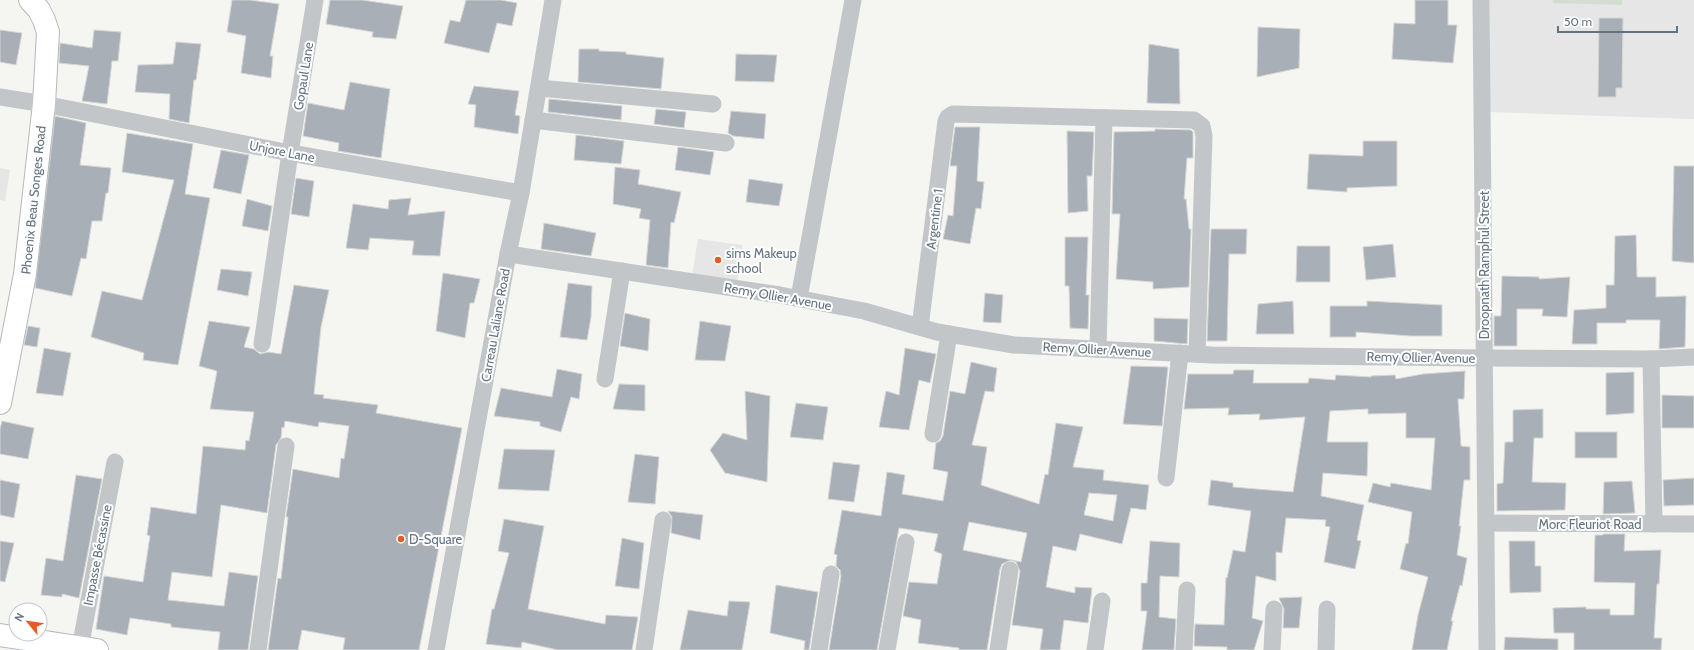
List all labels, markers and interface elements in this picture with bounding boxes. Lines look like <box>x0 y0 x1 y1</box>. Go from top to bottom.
scale bar <box>1558 8 1677 34</box>
text: 50 m <box>1564 14 1592 29</box>
street label: Gopaul Lane <box>290 40 316 111</box>
street label: Phoenix Beau Songes Road <box>17 125 49 275</box>
street label: Unjore Lane <box>248 137 317 166</box>
street label: Argentine 1 <box>922 188 946 250</box>
street label: Droopnath Ramphul Street <box>1476 190 1492 339</box>
place label: sims Makeup school <box>726 245 797 276</box>
marker: sims Makeup school <box>713 255 723 265</box>
street label: Carreau Laliane Road <box>477 267 513 383</box>
street label: Remy Ollier Avenue <box>723 279 833 313</box>
street label: Remy Ollier Avenue <box>1042 338 1152 360</box>
street label: Remy Ollier Avenue <box>1367 348 1476 366</box>
street label: Impasse Bécassine <box>79 503 115 607</box>
street label: Morc Fleuriot Road <box>1538 516 1642 532</box>
place label: D-Square <box>409 531 463 547</box>
marker: D-Square <box>396 534 406 544</box>
north arrow <box>8 602 48 642</box>
text: N <box>11 610 27 624</box>

